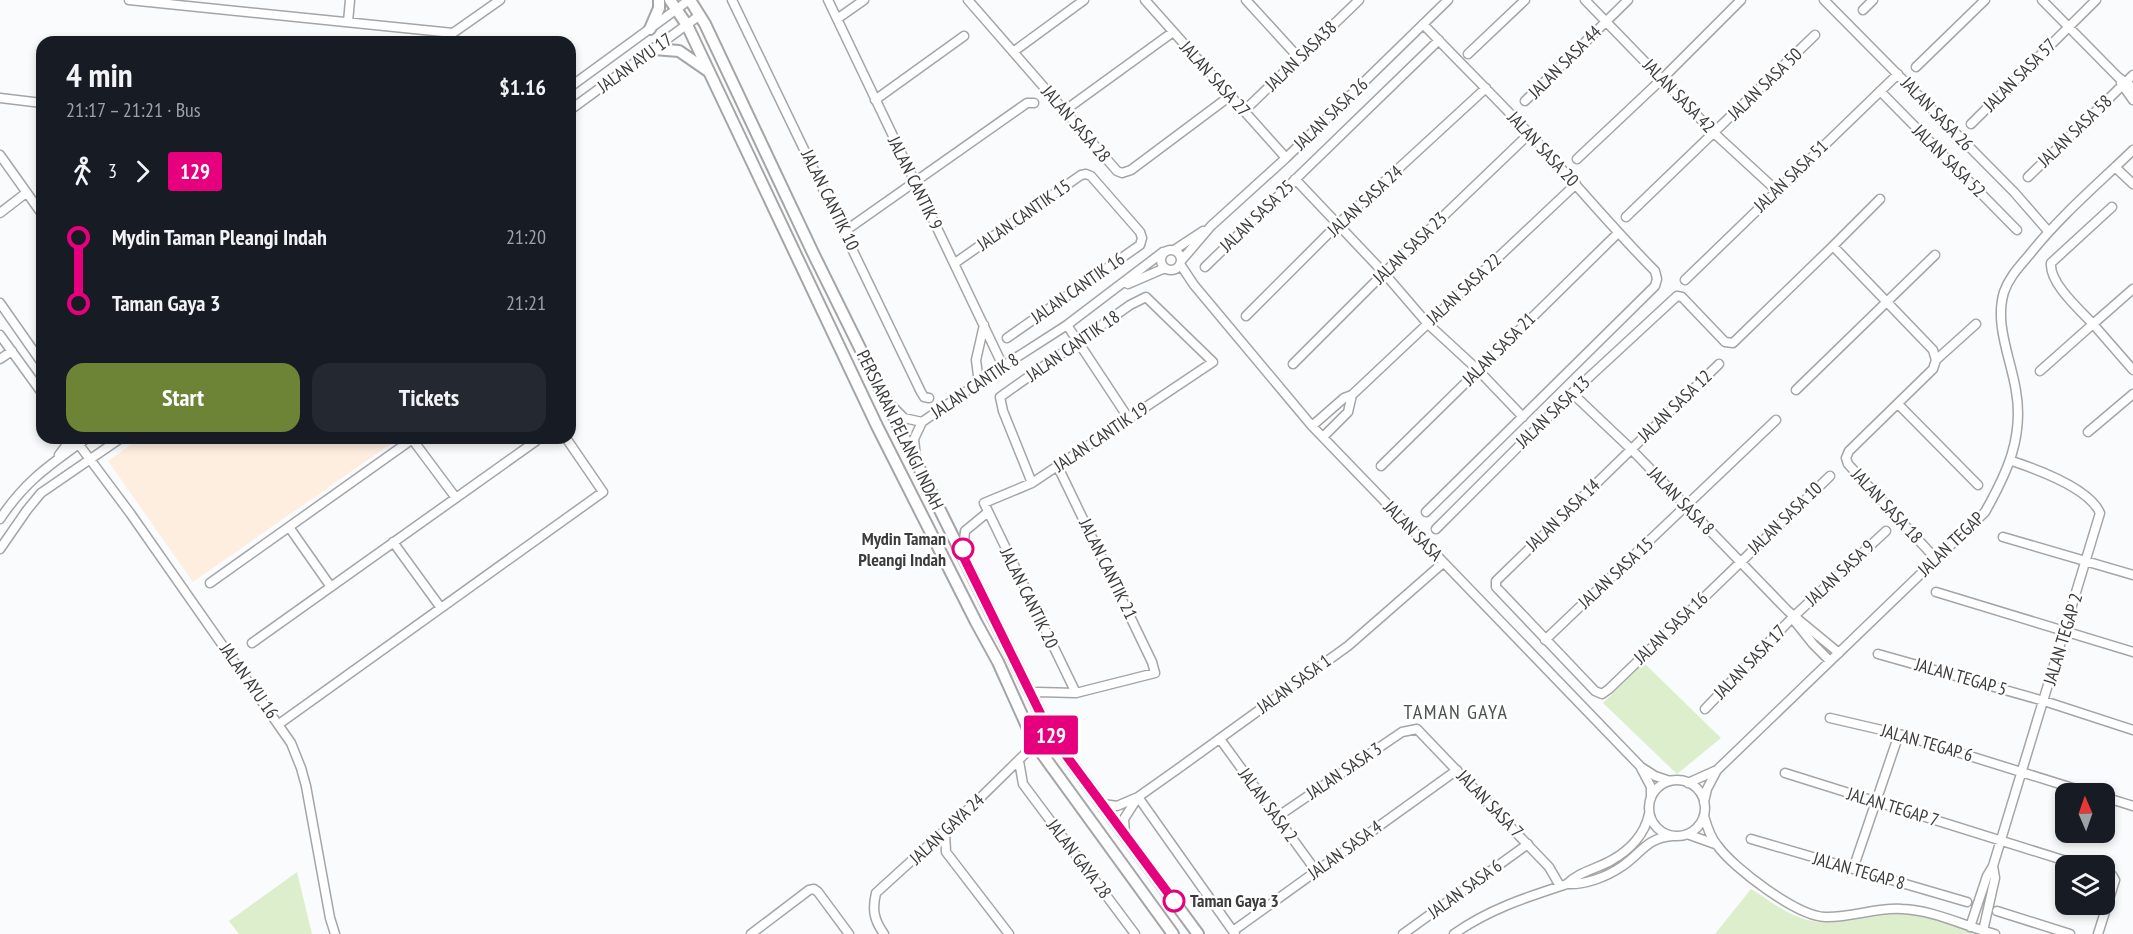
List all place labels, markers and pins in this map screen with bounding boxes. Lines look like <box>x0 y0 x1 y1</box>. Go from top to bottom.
place label: Mydin Taman Pleangi Indah <box>858 527 946 571</box>
marker: Mydin Taman Pleangi Indah <box>952 538 974 560</box>
place label: Taman Gaya 3 <box>1190 889 1279 912</box>
marker: Taman Gaya 3 <box>1163 890 1185 912</box>

